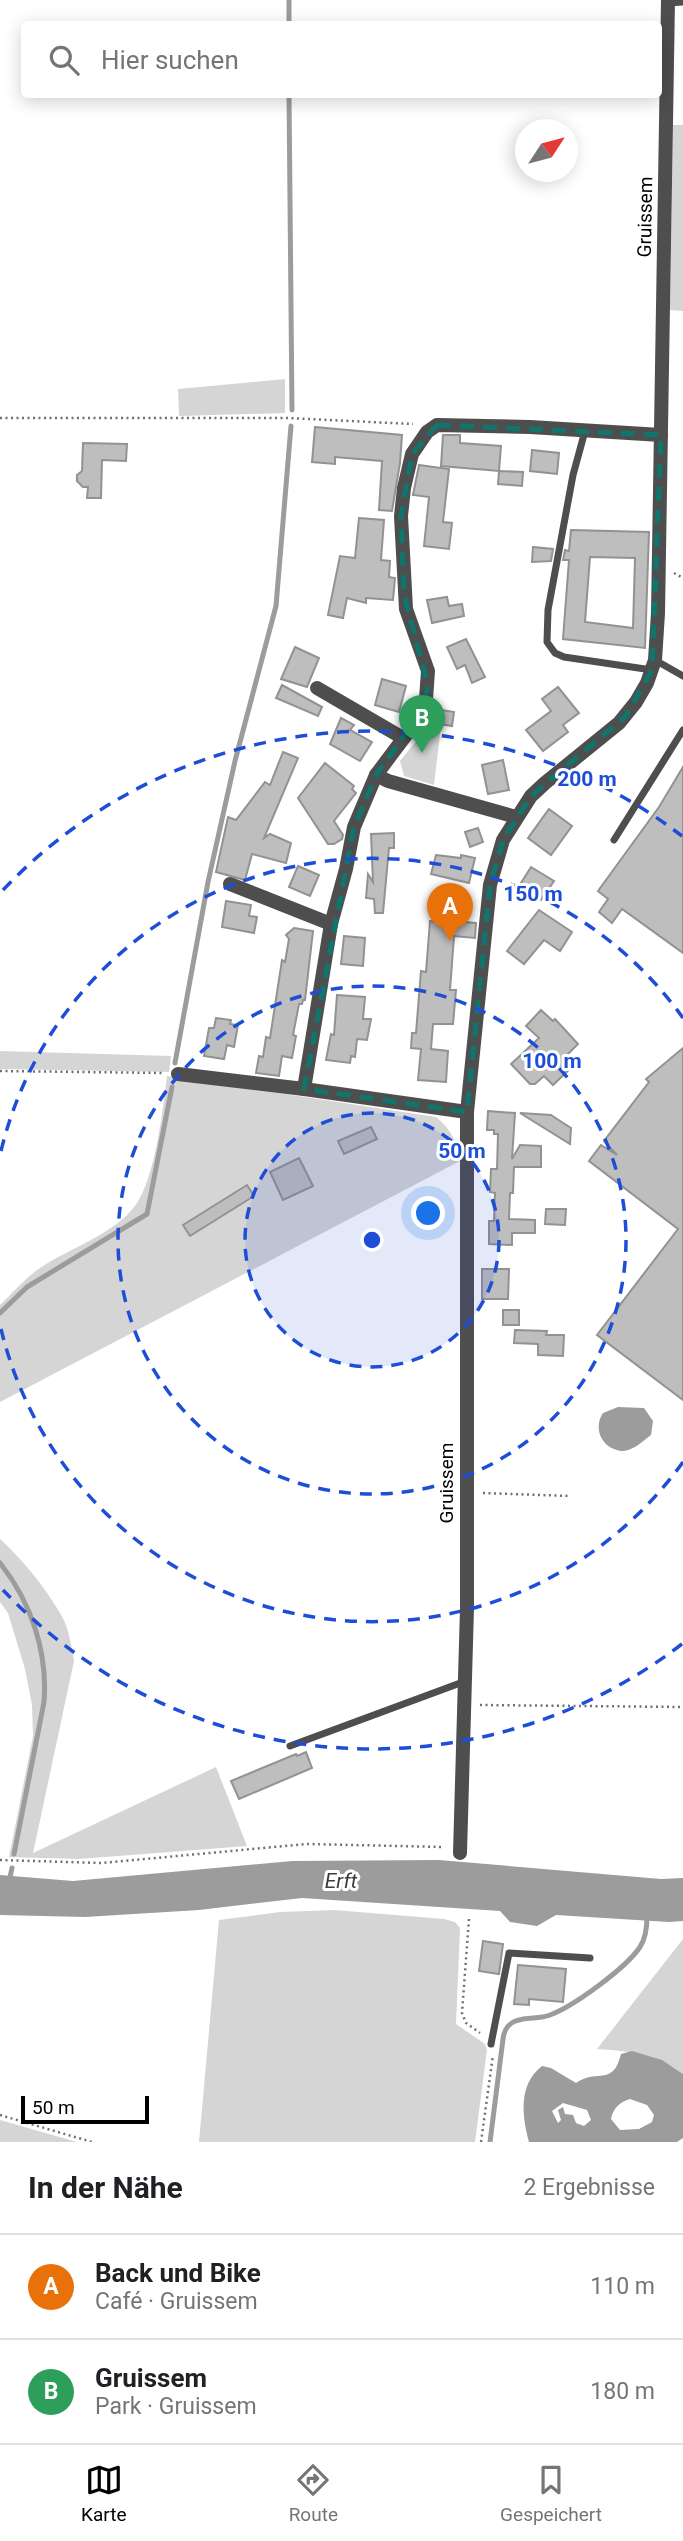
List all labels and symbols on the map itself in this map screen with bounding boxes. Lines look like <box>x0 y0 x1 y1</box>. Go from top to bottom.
north arrow <box>515 119 578 182</box>
street label: Gruissem <box>633 176 657 258</box>
pin: B <box>399 695 445 753</box>
text: 200 m <box>557 767 617 791</box>
text: 150 m <box>503 882 563 906</box>
pin: A <box>427 883 473 941</box>
text: 100 m <box>522 1049 582 1073</box>
text: 50 m <box>438 1139 486 1163</box>
your location <box>411 1196 445 1230</box>
centre of rings <box>360 1228 384 1252</box>
street label: Gruissem <box>435 1443 458 1523</box>
water label: Erft <box>325 1869 358 1893</box>
scale bar <box>21 2093 149 2125</box>

